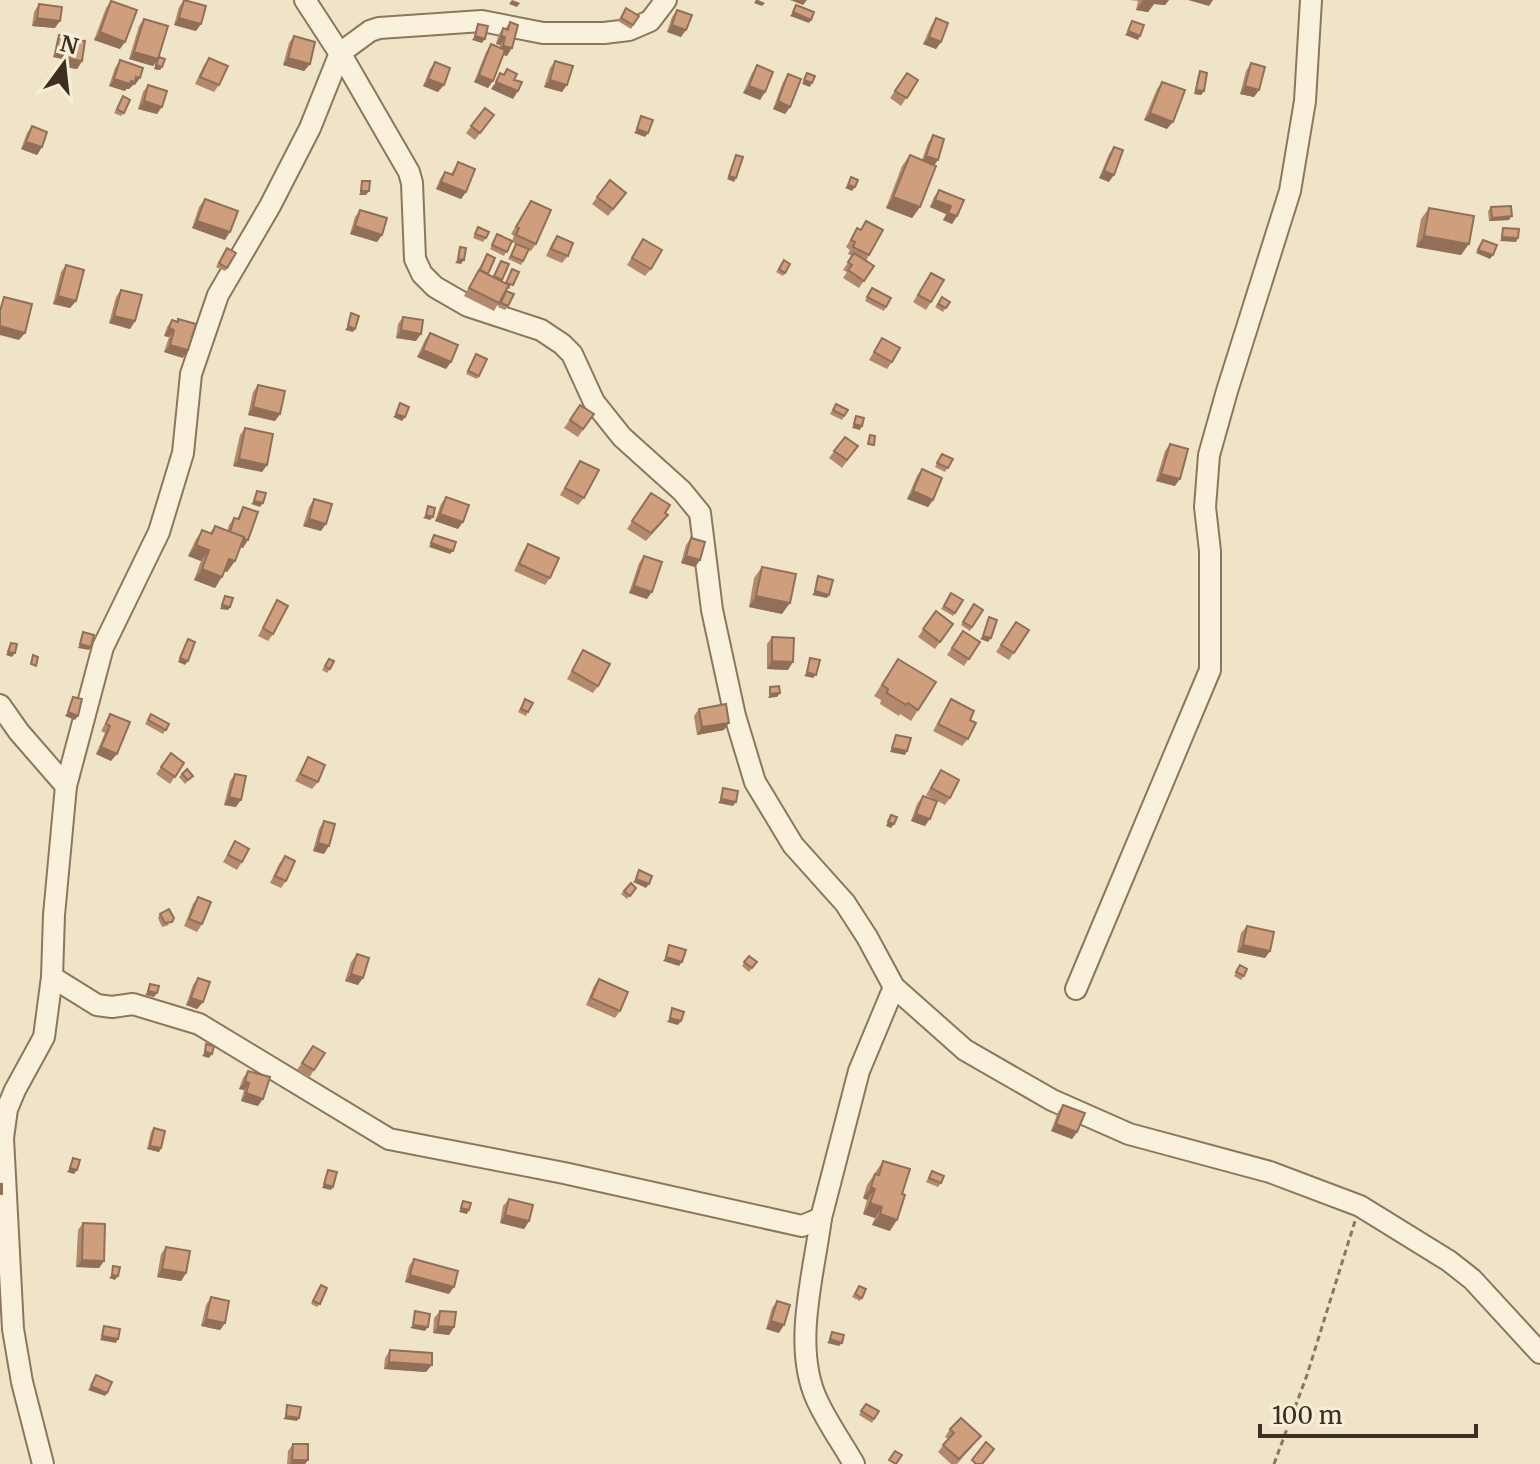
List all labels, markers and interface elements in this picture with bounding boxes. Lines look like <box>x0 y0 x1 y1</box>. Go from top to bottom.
north arrow <box>24 24 104 104</box>
text: N <box>57 29 82 61</box>
scale bar <box>1260 1388 1476 1438</box>
text: 100 m <box>1272 1400 1343 1431</box>

